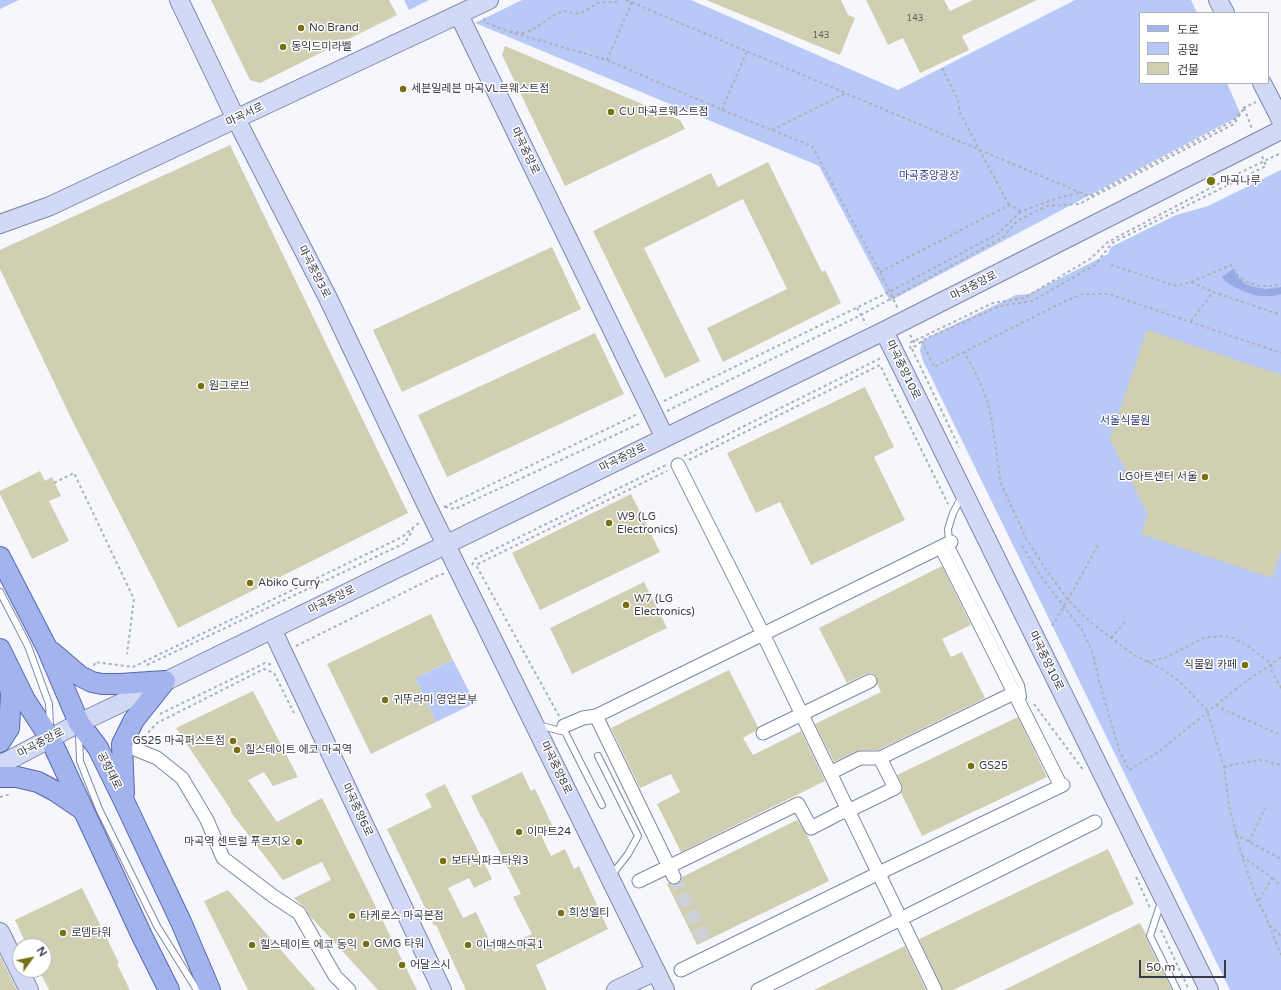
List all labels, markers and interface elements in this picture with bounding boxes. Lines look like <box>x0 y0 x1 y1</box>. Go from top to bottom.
legend <box>1139 12 1269 84</box>
house number: 143 <box>907 14 923 24</box>
place label: No Brand <box>309 21 359 35</box>
marker: No Brand <box>296 23 306 33</box>
text: 도로 <box>1177 23 1199 37</box>
house number: 143 <box>813 31 829 41</box>
place label: 동익드미라벨 <box>291 40 352 54</box>
marker: 동익드미라벨 <box>278 42 288 52</box>
text: 공원 <box>1177 43 1199 57</box>
text: 건물 <box>1177 63 1199 77</box>
place label: 세븐일레븐 마곡VL르웨스트점 <box>411 82 549 96</box>
marker: 세븐일레븐 마곡VL르웨스트점 <box>398 84 408 94</box>
street label: 마곡서로 <box>224 100 266 130</box>
place label: CU 마곡르웨스트점 <box>619 105 709 119</box>
marker: CU 마곡르웨스트점 <box>606 107 616 117</box>
street label: 마곡중앙로 <box>508 125 542 177</box>
park label: 마곡중앙광장 <box>899 169 959 183</box>
place label: 마곡나루 <box>1220 174 1260 188</box>
marker: 마곡나루 <box>1205 175 1217 187</box>
street label: 마곡중앙3로 <box>295 243 333 301</box>
street label: 마곡중앙로 <box>948 269 1000 303</box>
street label: 마곡중앙10로 <box>883 338 923 402</box>
place label: 원그로브 <box>209 379 249 393</box>
marker: 원그로브 <box>196 381 206 391</box>
park label: 서울식물원 <box>1100 414 1150 428</box>
street label: 마곡중앙로 <box>597 441 649 475</box>
place label: LG아트센터 서울 <box>1119 470 1197 484</box>
marker: LG아트센터 서울 <box>1200 472 1210 482</box>
place label: W9 (LG Electronics) <box>617 510 678 536</box>
marker: W9 (LG Electronics) <box>604 518 614 528</box>
place label: Abiko Curry <box>258 576 320 590</box>
marker: Abiko Curry <box>245 578 255 588</box>
street label: 마곡중앙로 <box>306 583 358 617</box>
place label: W7 (LG Electronics) <box>634 592 695 618</box>
marker: W7 (LG Electronics) <box>621 600 631 610</box>
street label: 마곡중앙10로 <box>1026 629 1066 693</box>
place label: 식물원 카페 <box>1184 658 1237 672</box>
marker: 식물원 카페 <box>1240 660 1250 670</box>
place label: 귀뚜라미 영업본부 <box>393 693 477 707</box>
marker: 귀뚜라미 영업본부 <box>380 695 390 705</box>
street label: 마곡중앙로 <box>16 725 66 761</box>
place label: GS25 마곡퍼스트점 <box>133 734 225 748</box>
marker: GS25 마곡퍼스트점 <box>228 736 238 746</box>
street label: 마곡중앙8로 <box>537 739 575 797</box>
place label: 힐스테이트 에코 마곡역 <box>245 743 352 757</box>
marker: 힐스테이트 에코 마곡역 <box>232 745 242 755</box>
street label: 공항대로 <box>94 750 124 792</box>
place label: GS25 <box>979 759 1008 773</box>
marker: GS25 <box>966 761 976 771</box>
street label: 마곡중앙6로 <box>339 781 375 839</box>
place label: 이마트24 <box>527 825 571 839</box>
marker: 이마트24 <box>514 827 524 837</box>
place label: 마곡역 센트럴 푸르지오 <box>184 835 291 849</box>
marker: 마곡역 센트럴 푸르지오 <box>294 837 304 847</box>
place label: 보타닉파크타워3 <box>451 854 529 868</box>
marker: 보타닉파크타워3 <box>438 856 448 866</box>
place label: 희성엘티 <box>569 906 609 920</box>
marker: 희성엘티 <box>556 908 566 918</box>
place label: 타케로스 마곡본점 <box>360 909 444 923</box>
marker: 타케로스 마곡본점 <box>347 911 357 921</box>
place label: 로뎀타워 <box>71 926 111 940</box>
marker: 로뎀타워 <box>58 928 68 938</box>
place label: GMG 타워 <box>374 937 424 951</box>
north arrow <box>12 938 52 978</box>
place label: 힐스테이트 에코 동익 <box>260 938 357 952</box>
place label: 이너매스마곡1 <box>476 938 544 952</box>
marker: GMG 타워 <box>361 939 371 949</box>
marker: 힐스테이트 에코 동익 <box>247 940 257 950</box>
marker: 이너매스마곡1 <box>463 940 473 950</box>
text: N <box>34 944 50 959</box>
scale bar <box>1141 952 1228 978</box>
place label: 어달스시 <box>410 958 450 972</box>
marker: 어달스시 <box>397 960 407 970</box>
text: 50 m <box>1146 960 1175 974</box>

